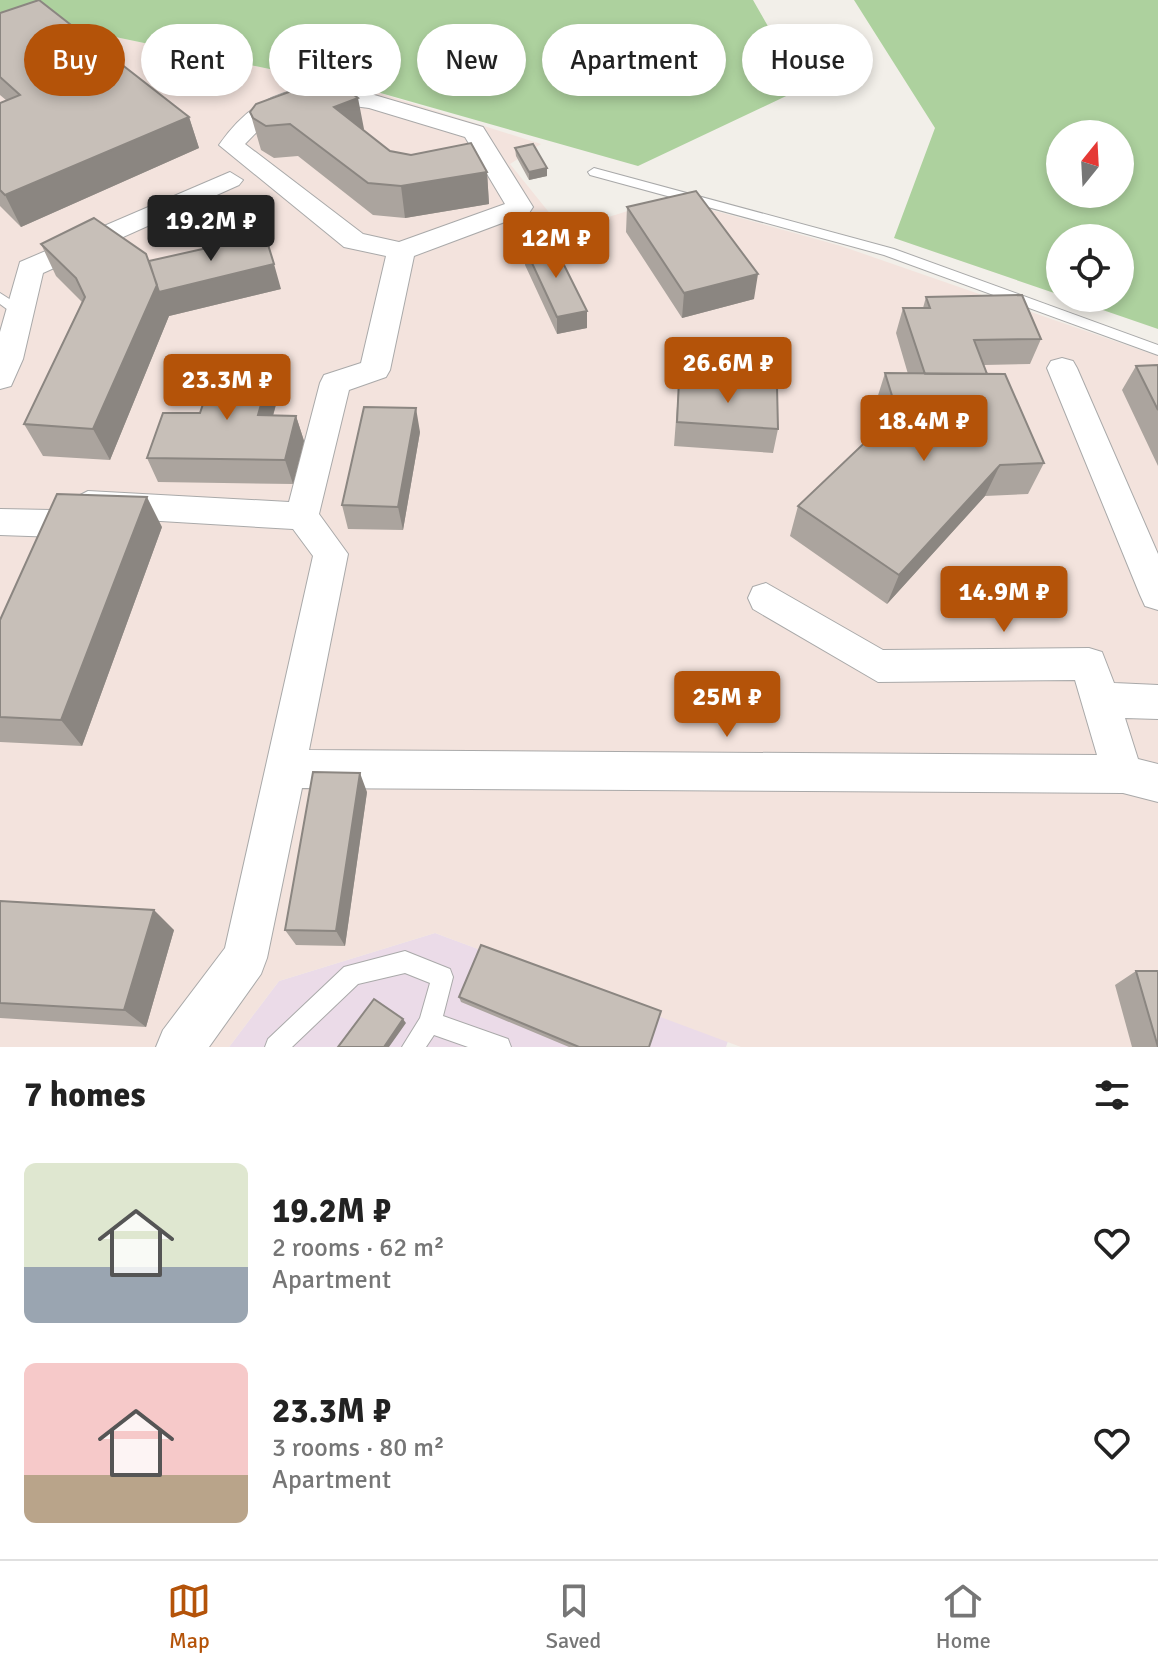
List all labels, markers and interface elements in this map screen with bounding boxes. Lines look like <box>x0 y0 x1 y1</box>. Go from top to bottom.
chip: Buy <box>24 24 125 96</box>
chip: Rent <box>141 24 253 96</box>
chip: Filters <box>269 24 401 96</box>
chip: New <box>417 24 526 96</box>
chip: Apartment <box>542 24 726 96</box>
chip: House <box>742 24 873 96</box>
north arrow <box>1046 120 1134 208</box>
map controls <box>1046 120 1134 312</box>
pin: 19.2M ₽ <box>137 195 285 263</box>
text: 19.2M ₽ <box>165 205 257 237</box>
pin: 12M ₽ <box>500 212 612 280</box>
text: 12M ₽ <box>521 222 591 254</box>
button: locate <box>1046 224 1134 312</box>
pin: 26.6M ₽ <box>654 337 802 405</box>
text: 26.6M ₽ <box>682 347 774 379</box>
pin: 23.3M ₽ <box>153 354 301 422</box>
text: 23.3M ₽ <box>181 364 273 396</box>
pin: 18.4M ₽ <box>850 395 998 463</box>
text: 18.4M ₽ <box>878 405 970 437</box>
pin: 14.9M ₽ <box>930 566 1078 634</box>
text: 14.9M ₽ <box>958 576 1050 608</box>
pin: 25M ₽ <box>671 671 783 739</box>
text: 25M ₽ <box>692 681 762 713</box>
icon: filters <box>1090 1073 1134 1117</box>
text: 7 homes <box>24 1074 145 1116</box>
text: 19.2M ₽ <box>272 1190 391 1232</box>
icon: home <box>88 1195 184 1291</box>
icon: heart <box>1090 1221 1134 1265</box>
text: 2 rooms · 62 m² <box>272 1232 445 1264</box>
text: Apartment <box>272 1264 391 1296</box>
text: 23.3M ₽ <box>272 1390 391 1432</box>
icon: home <box>88 1395 184 1491</box>
icon: heart <box>1090 1421 1134 1465</box>
text: 3 rooms · 80 m² <box>272 1432 445 1464</box>
text: Apartment <box>272 1464 391 1496</box>
tab: Map <box>167 1579 211 1654</box>
tab: Saved <box>546 1579 601 1654</box>
tab: Home <box>936 1579 991 1654</box>

